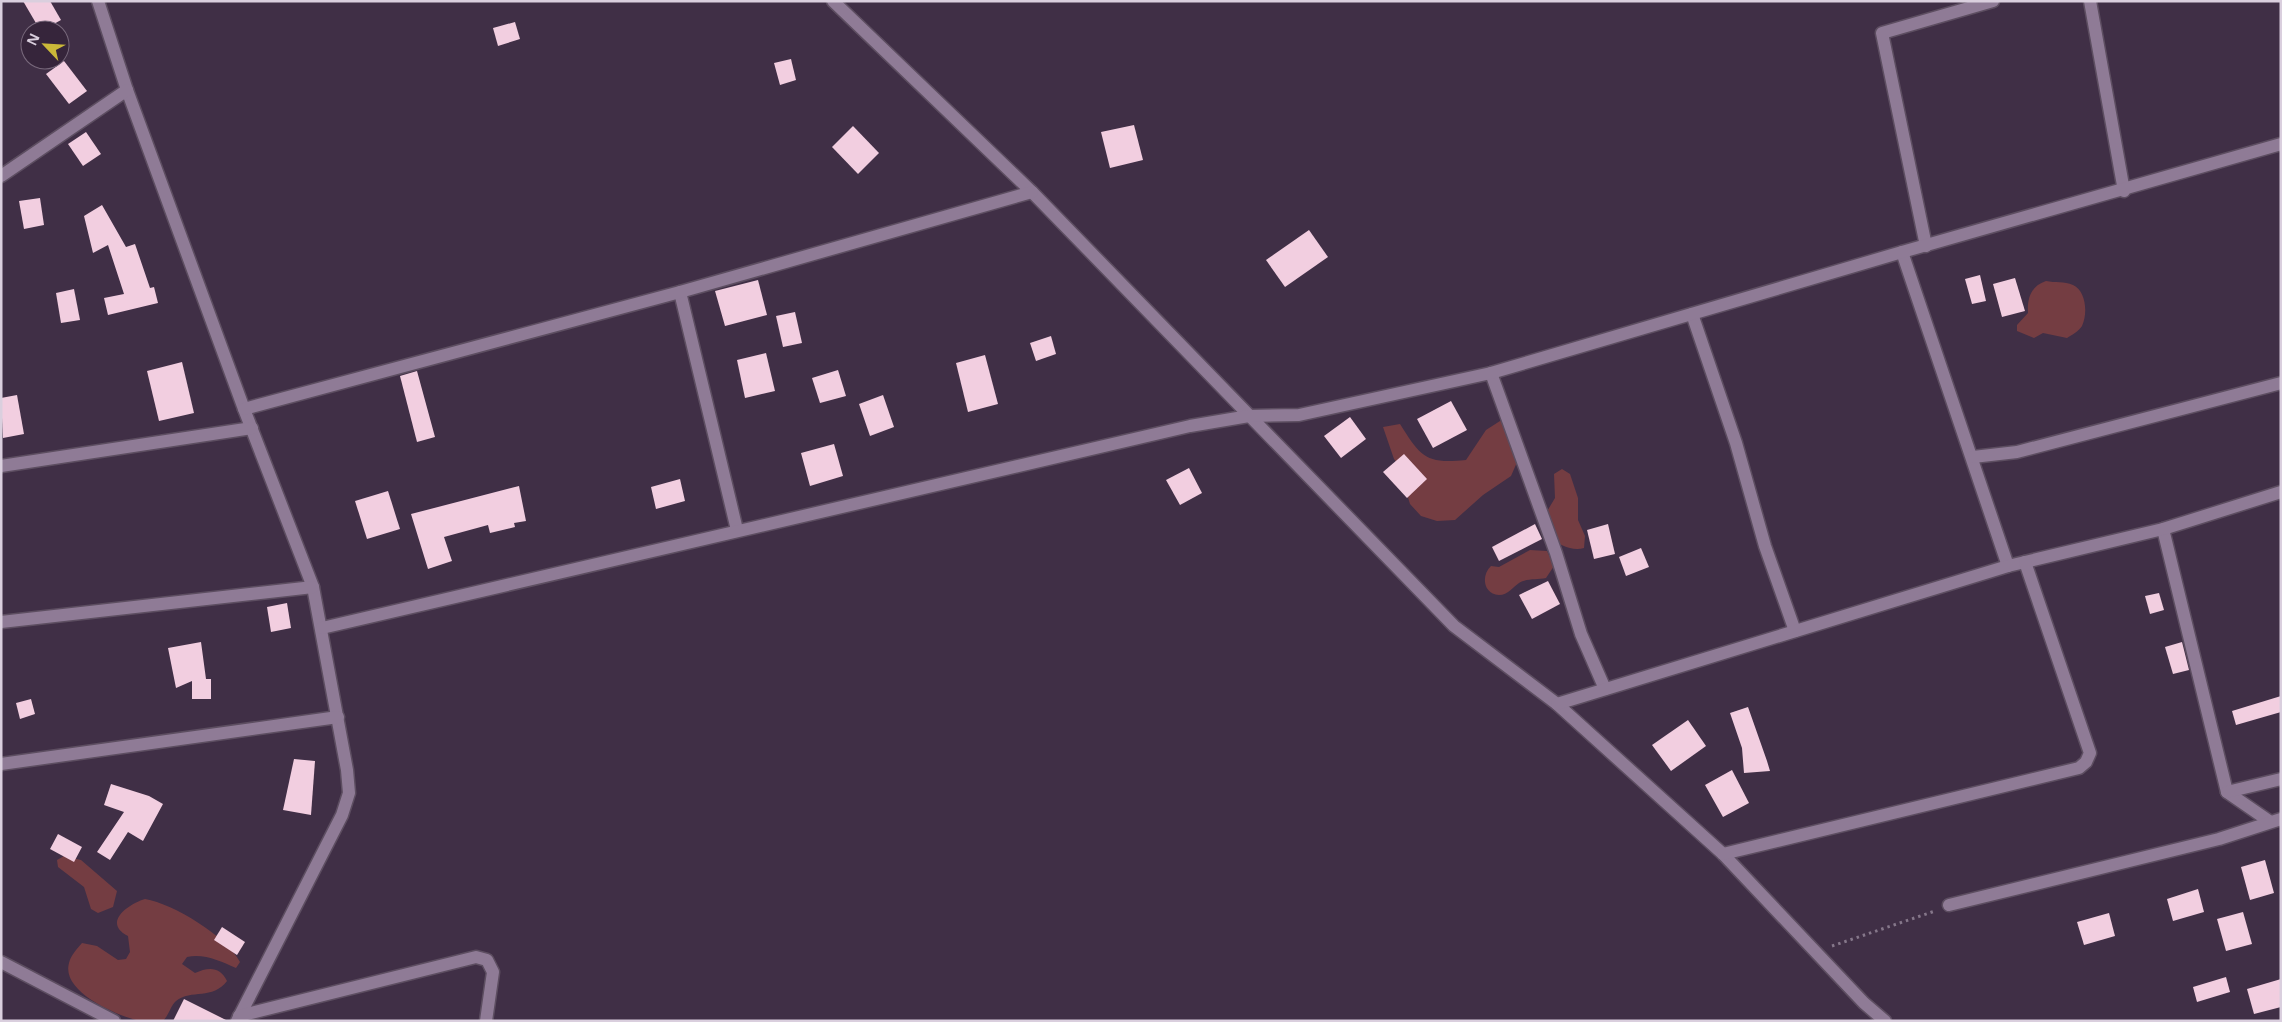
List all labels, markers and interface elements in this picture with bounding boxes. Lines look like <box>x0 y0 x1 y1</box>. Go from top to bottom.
north arrow <box>20 20 70 70</box>
text: N <box>22 30 44 48</box>

